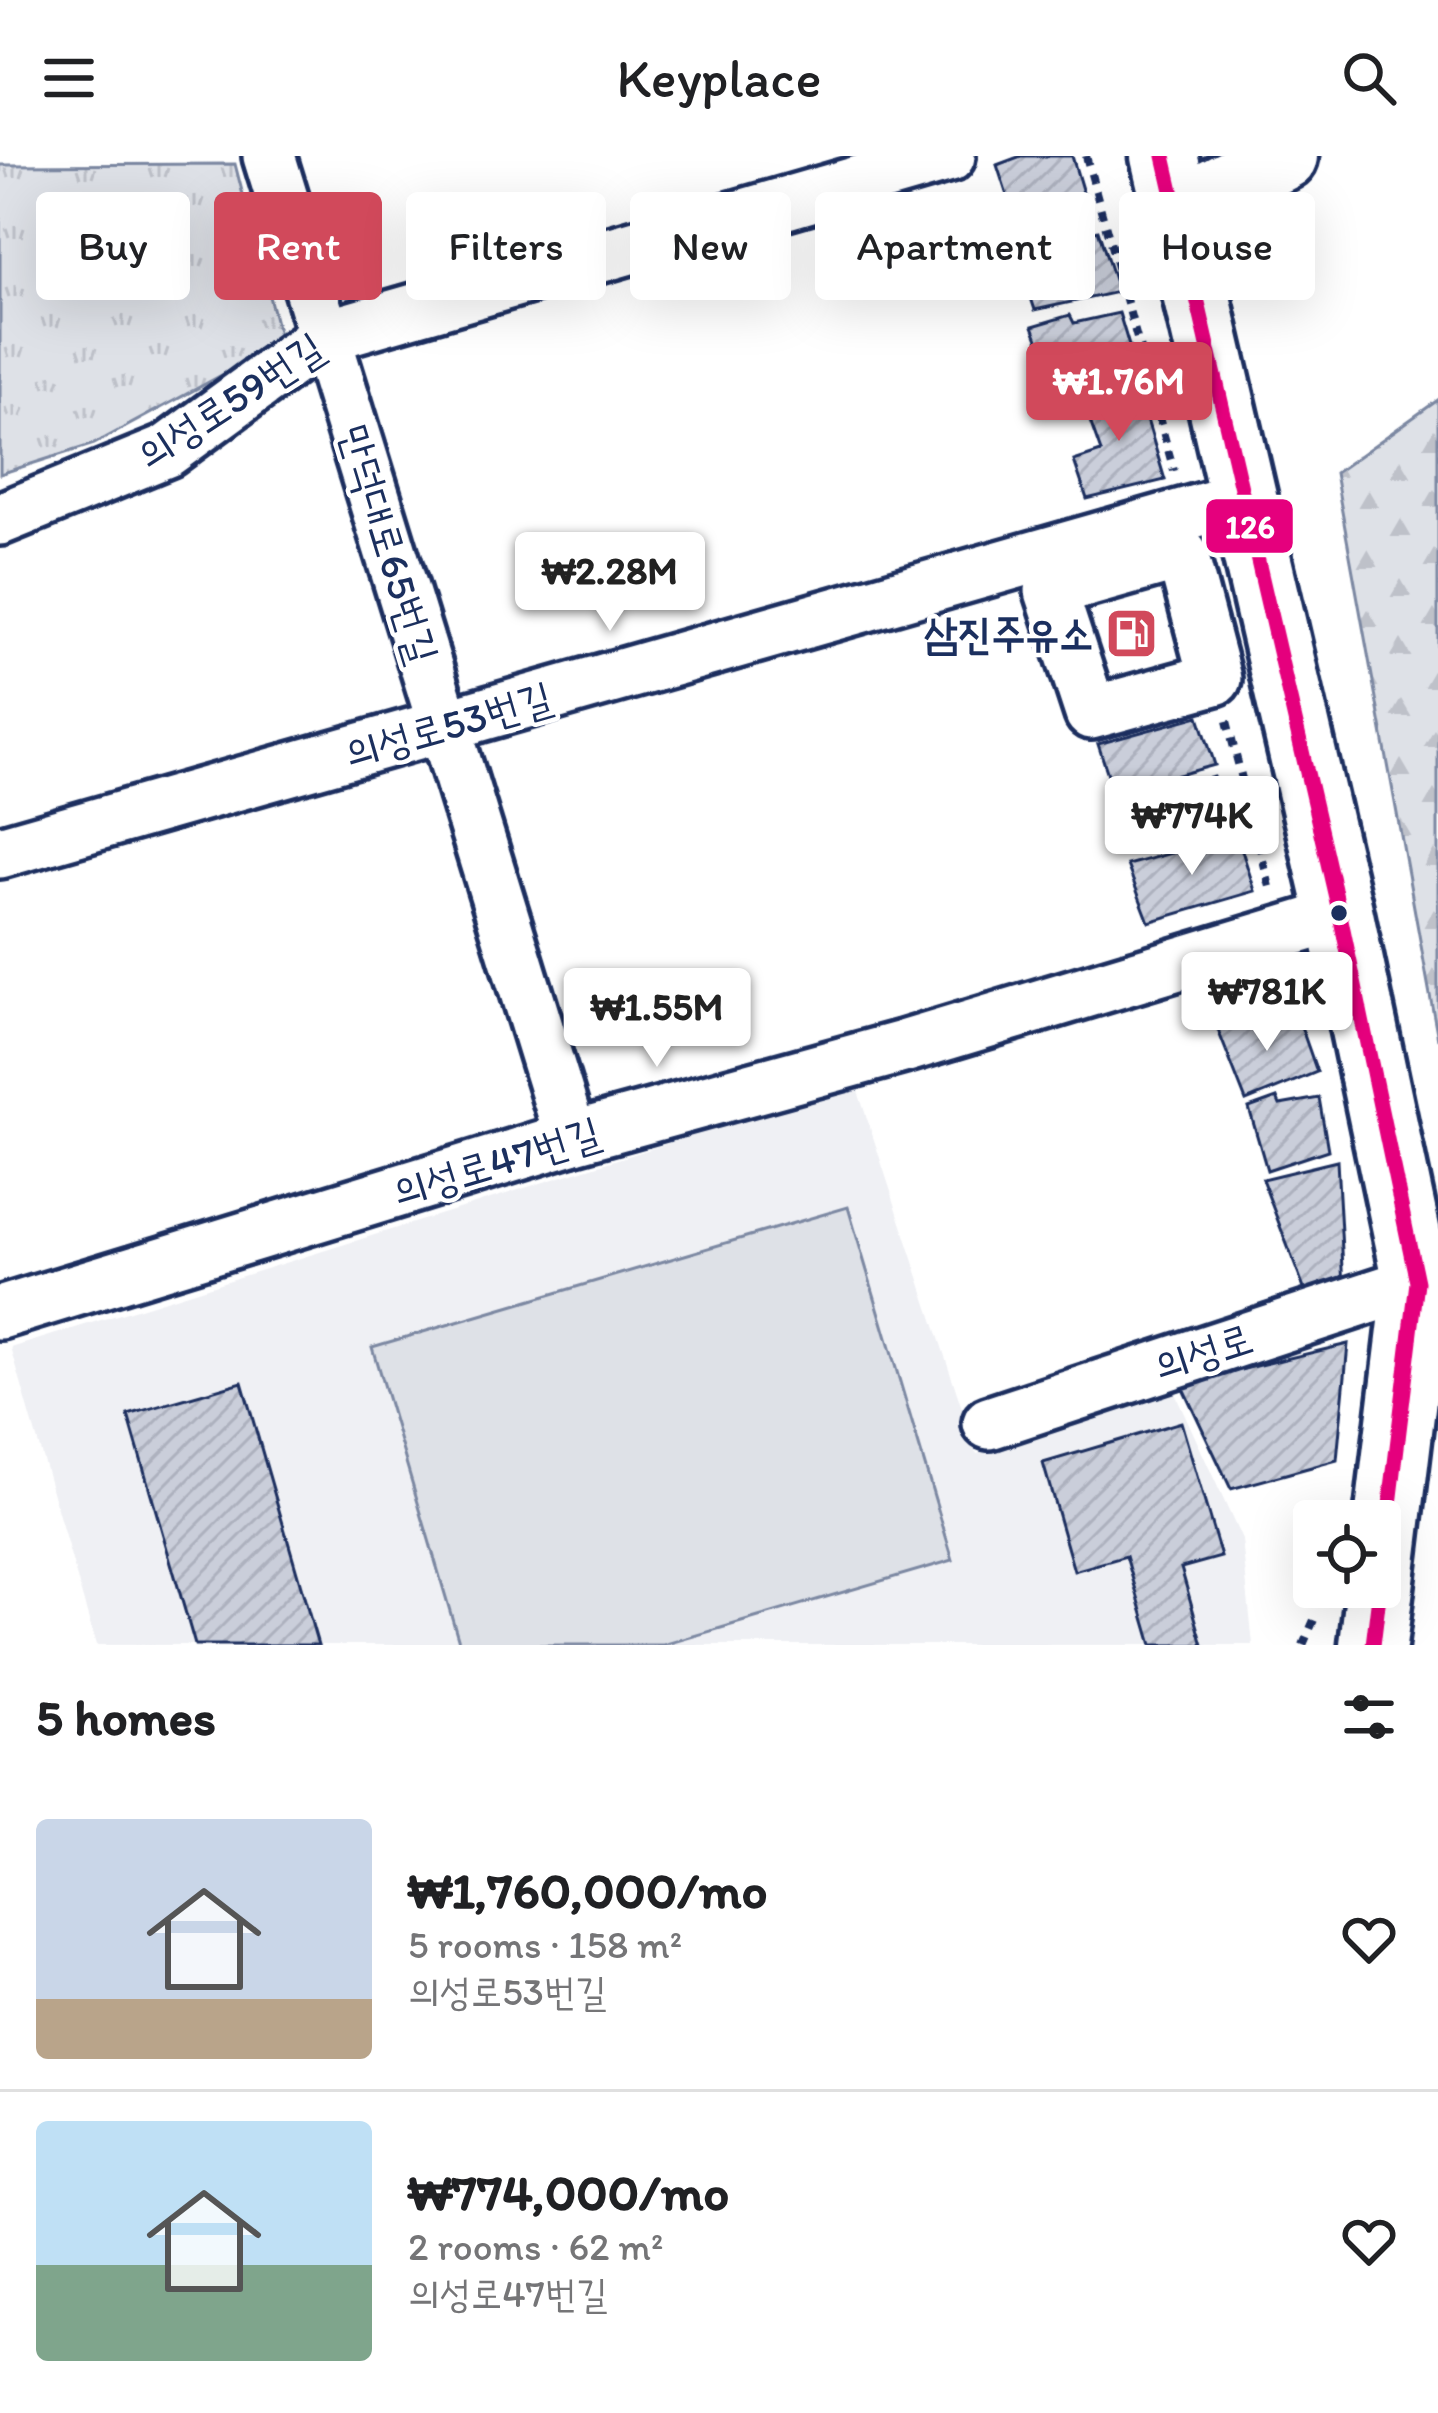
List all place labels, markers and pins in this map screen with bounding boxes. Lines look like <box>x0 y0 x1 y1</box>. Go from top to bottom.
pin: ₩1.76M <box>1021 342 1217 444</box>
pin: ₩2.28M <box>512 532 708 634</box>
fuel station icon: 삼진주유소 <box>1104 605 1160 661</box>
place label: 삼진주유소 <box>924 608 1093 659</box>
pin: ₩774K <box>1108 776 1276 878</box>
unlabelled marker <box>1328 902 1350 924</box>
pin: ₩781K <box>1183 952 1351 1054</box>
pin: ₩1.55M <box>559 968 755 1070</box>

